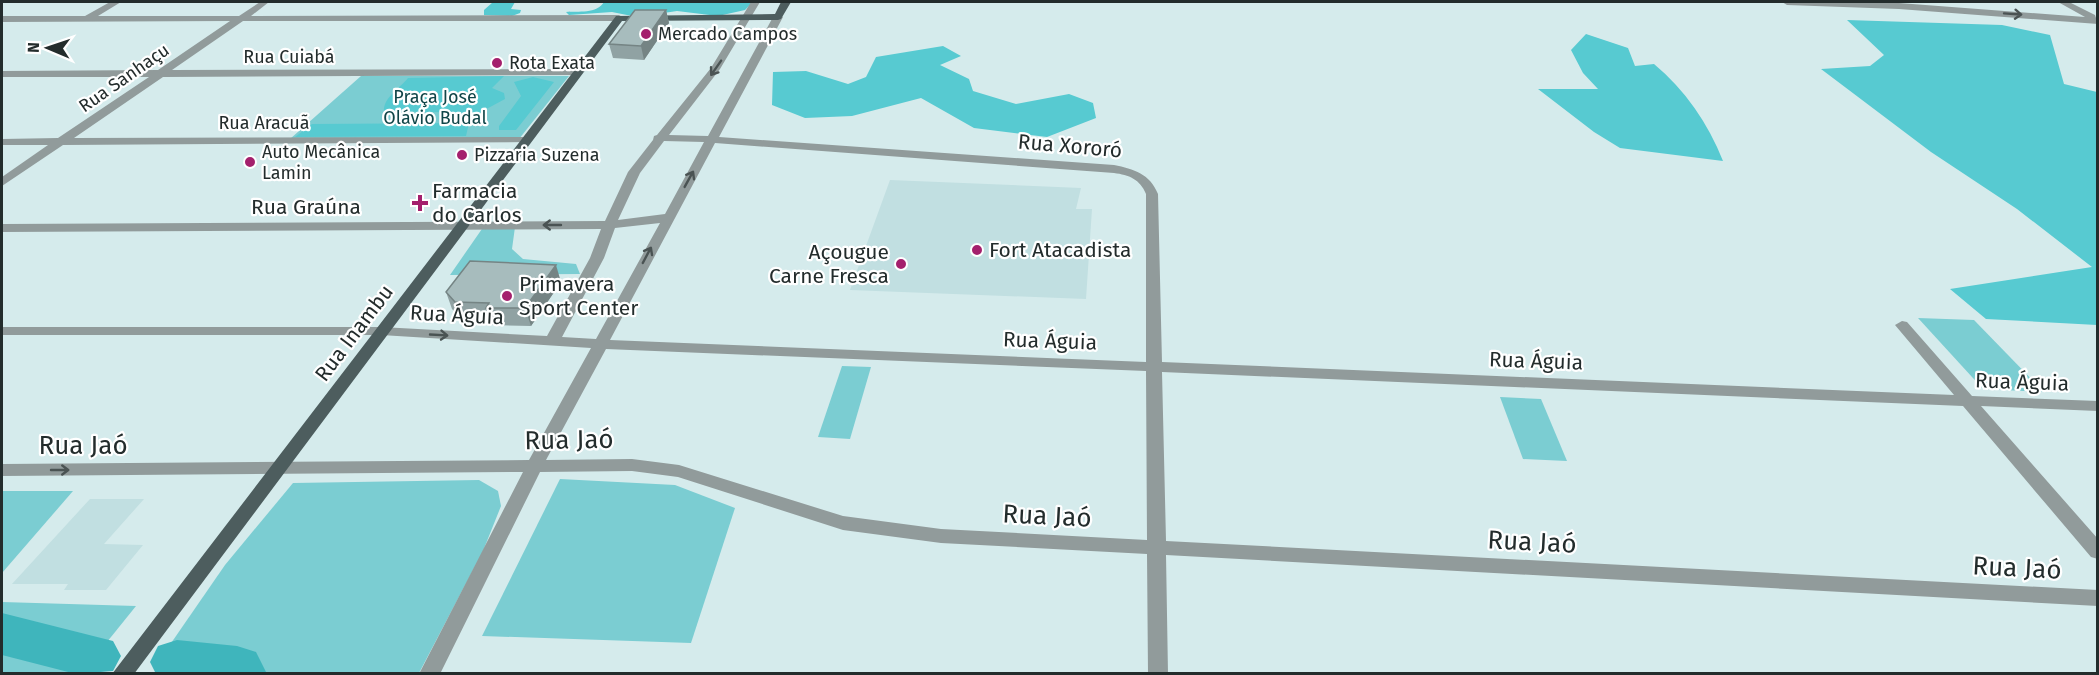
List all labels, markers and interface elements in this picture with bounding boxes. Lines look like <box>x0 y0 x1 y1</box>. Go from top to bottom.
one-way arrow <box>2002 9 2022 20</box>
north arrow <box>18 18 78 78</box>
place label: Mercado Campos <box>658 23 797 45</box>
marker: Mercado Campos <box>639 27 653 41</box>
street label: Rua Sanhaçu <box>75 39 173 117</box>
text: N <box>24 42 43 53</box>
street label: Rua Cuiabá <box>243 46 335 68</box>
place label: Rota Exata <box>509 52 595 74</box>
marker: Rota Exata <box>490 56 504 70</box>
one-way arrow <box>710 59 722 75</box>
park label: Praça José Olávio Budal <box>383 86 487 129</box>
street label: Rua Aracuã <box>218 112 310 134</box>
street label: Rua Xororó <box>1017 128 1123 164</box>
place label: Auto Mecânica Lamin <box>262 141 380 184</box>
place label: Pizzaria Suzena <box>474 144 600 166</box>
marker: Pizzaria Suzena <box>455 148 469 162</box>
marker: Auto Mecânica Lamin <box>243 155 257 169</box>
one-way arrow <box>683 171 695 188</box>
place label: Farmacia do Carlos <box>432 178 522 228</box>
street label: Rua Graúna <box>251 194 361 220</box>
marker: Farmacia do Carlos <box>413 196 427 210</box>
one-way arrow <box>542 219 562 231</box>
place label: Fort Atacadista <box>989 237 1131 263</box>
place label: Açougue Carne Fresca <box>769 239 889 289</box>
marker: Fort Atacadista <box>970 243 984 257</box>
one-way arrow <box>641 247 653 264</box>
marker: Açougue Carne Fresca <box>894 257 908 271</box>
place label: Primavera Sport Center <box>519 271 638 321</box>
street label: Rua Inambu <box>309 279 399 387</box>
marker: Primavera Sport Center <box>500 289 514 303</box>
street label: Rua Águia <box>409 300 505 330</box>
street label: Rua Águia <box>1002 326 1098 356</box>
one-way arrow <box>429 329 449 340</box>
street label: Rua Águia <box>1488 346 1584 376</box>
street label: Rua Águia <box>1974 367 2070 397</box>
street label: Rua Jaó <box>524 424 614 456</box>
street label: Rua Jaó <box>38 430 128 461</box>
one-way arrow <box>49 464 69 476</box>
street label: Rua Jaó <box>1002 498 1092 534</box>
street label: Rua Jaó <box>1487 524 1577 560</box>
street label: Rua Jaó <box>1972 550 2062 586</box>

